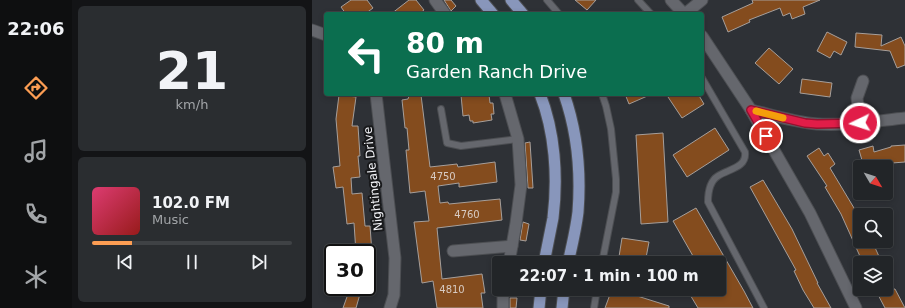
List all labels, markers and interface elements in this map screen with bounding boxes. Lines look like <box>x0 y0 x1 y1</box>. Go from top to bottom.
text: 22:06 <box>7 18 65 39</box>
text: 80 m <box>406 27 484 60</box>
icon: left <box>340 28 392 80</box>
text: 21 <box>156 41 228 101</box>
text: Garden Ranch Drive <box>406 61 587 82</box>
icon: directions <box>22 74 50 102</box>
text: km/h <box>176 97 208 112</box>
position arrow <box>839 102 881 144</box>
pin <box>749 119 783 153</box>
icon: arrive <box>755 125 777 147</box>
street label: Nightingale Drive <box>361 126 385 232</box>
icon: music <box>22 137 50 165</box>
north arrow <box>853 160 893 200</box>
map controls <box>853 160 893 296</box>
house number: 4750 <box>430 171 456 182</box>
text: 102.0 FM <box>152 194 230 212</box>
icon: phone <box>22 200 50 228</box>
button: search <box>853 208 893 248</box>
house number: 4760 <box>454 209 480 220</box>
text: Music <box>152 212 189 227</box>
speed limit sign: 30 <box>324 244 376 296</box>
icon: previous <box>114 251 136 273</box>
icon: pause <box>181 251 203 273</box>
icon: next <box>248 251 270 273</box>
button: layers <box>853 256 893 296</box>
icon: climate <box>22 263 50 291</box>
text: 22:07 · 1 min · 100 m <box>519 267 699 285</box>
house number: 4810 <box>439 284 465 295</box>

